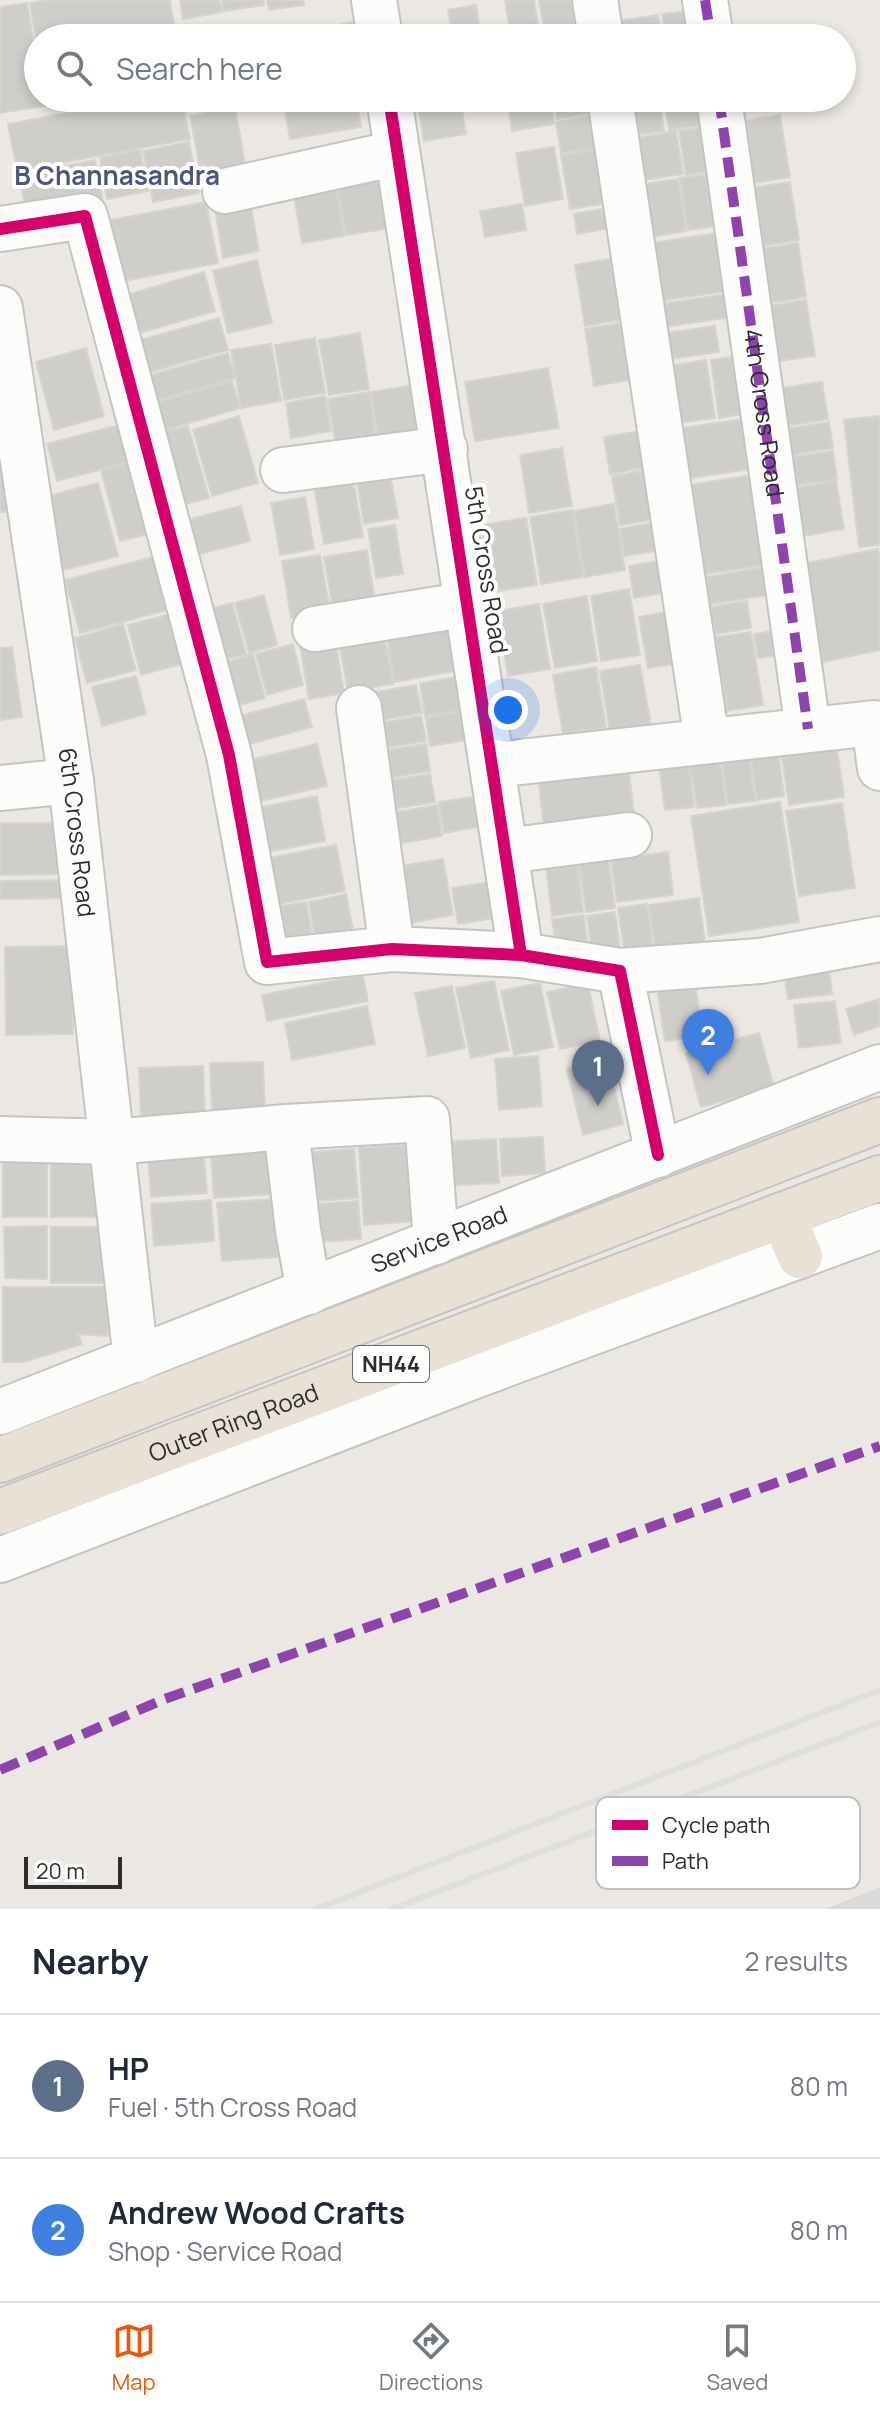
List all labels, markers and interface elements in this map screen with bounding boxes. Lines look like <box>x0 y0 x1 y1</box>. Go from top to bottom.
search box <box>24 24 856 112</box>
icon: search <box>52 46 96 90</box>
text: Search here <box>116 48 283 89</box>
district label: B Channasandra <box>14 157 220 193</box>
street label: 4th Cross Road <box>737 326 793 499</box>
street label: 5th Cross Road <box>458 484 517 656</box>
your location <box>488 690 528 730</box>
street label: 6th Cross Road <box>51 745 104 919</box>
pin: 2 <box>682 1009 734 1075</box>
pin: 1 <box>572 1040 624 1106</box>
street label: Service Road <box>366 1197 512 1280</box>
road number: NH44 <box>353 1346 429 1382</box>
street label: Outer Ring Road <box>144 1375 323 1469</box>
legend <box>596 1797 860 1889</box>
text: Cycle path <box>662 1810 770 1840</box>
text: Path <box>662 1846 709 1876</box>
scale bar <box>24 1853 122 1889</box>
text: 20 m <box>36 1856 85 1886</box>
text: Nearby <box>32 1938 148 1984</box>
text: 2 results <box>744 1943 848 1979</box>
text: HP <box>108 2048 149 2089</box>
text: 1 <box>52 2068 64 2104</box>
text: 80 m <box>790 2068 848 2104</box>
text: Fuel · 5th Cross Road <box>108 2089 357 2125</box>
text: Andrew Wood Crafts <box>108 2192 405 2233</box>
text: 2 <box>50 2212 66 2248</box>
text: 80 m <box>790 2212 848 2248</box>
text: Shop · Service Road <box>108 2233 342 2269</box>
tab: Map <box>112 2319 156 2397</box>
tab: Directions <box>379 2319 483 2397</box>
tab: Saved <box>706 2319 768 2397</box>

